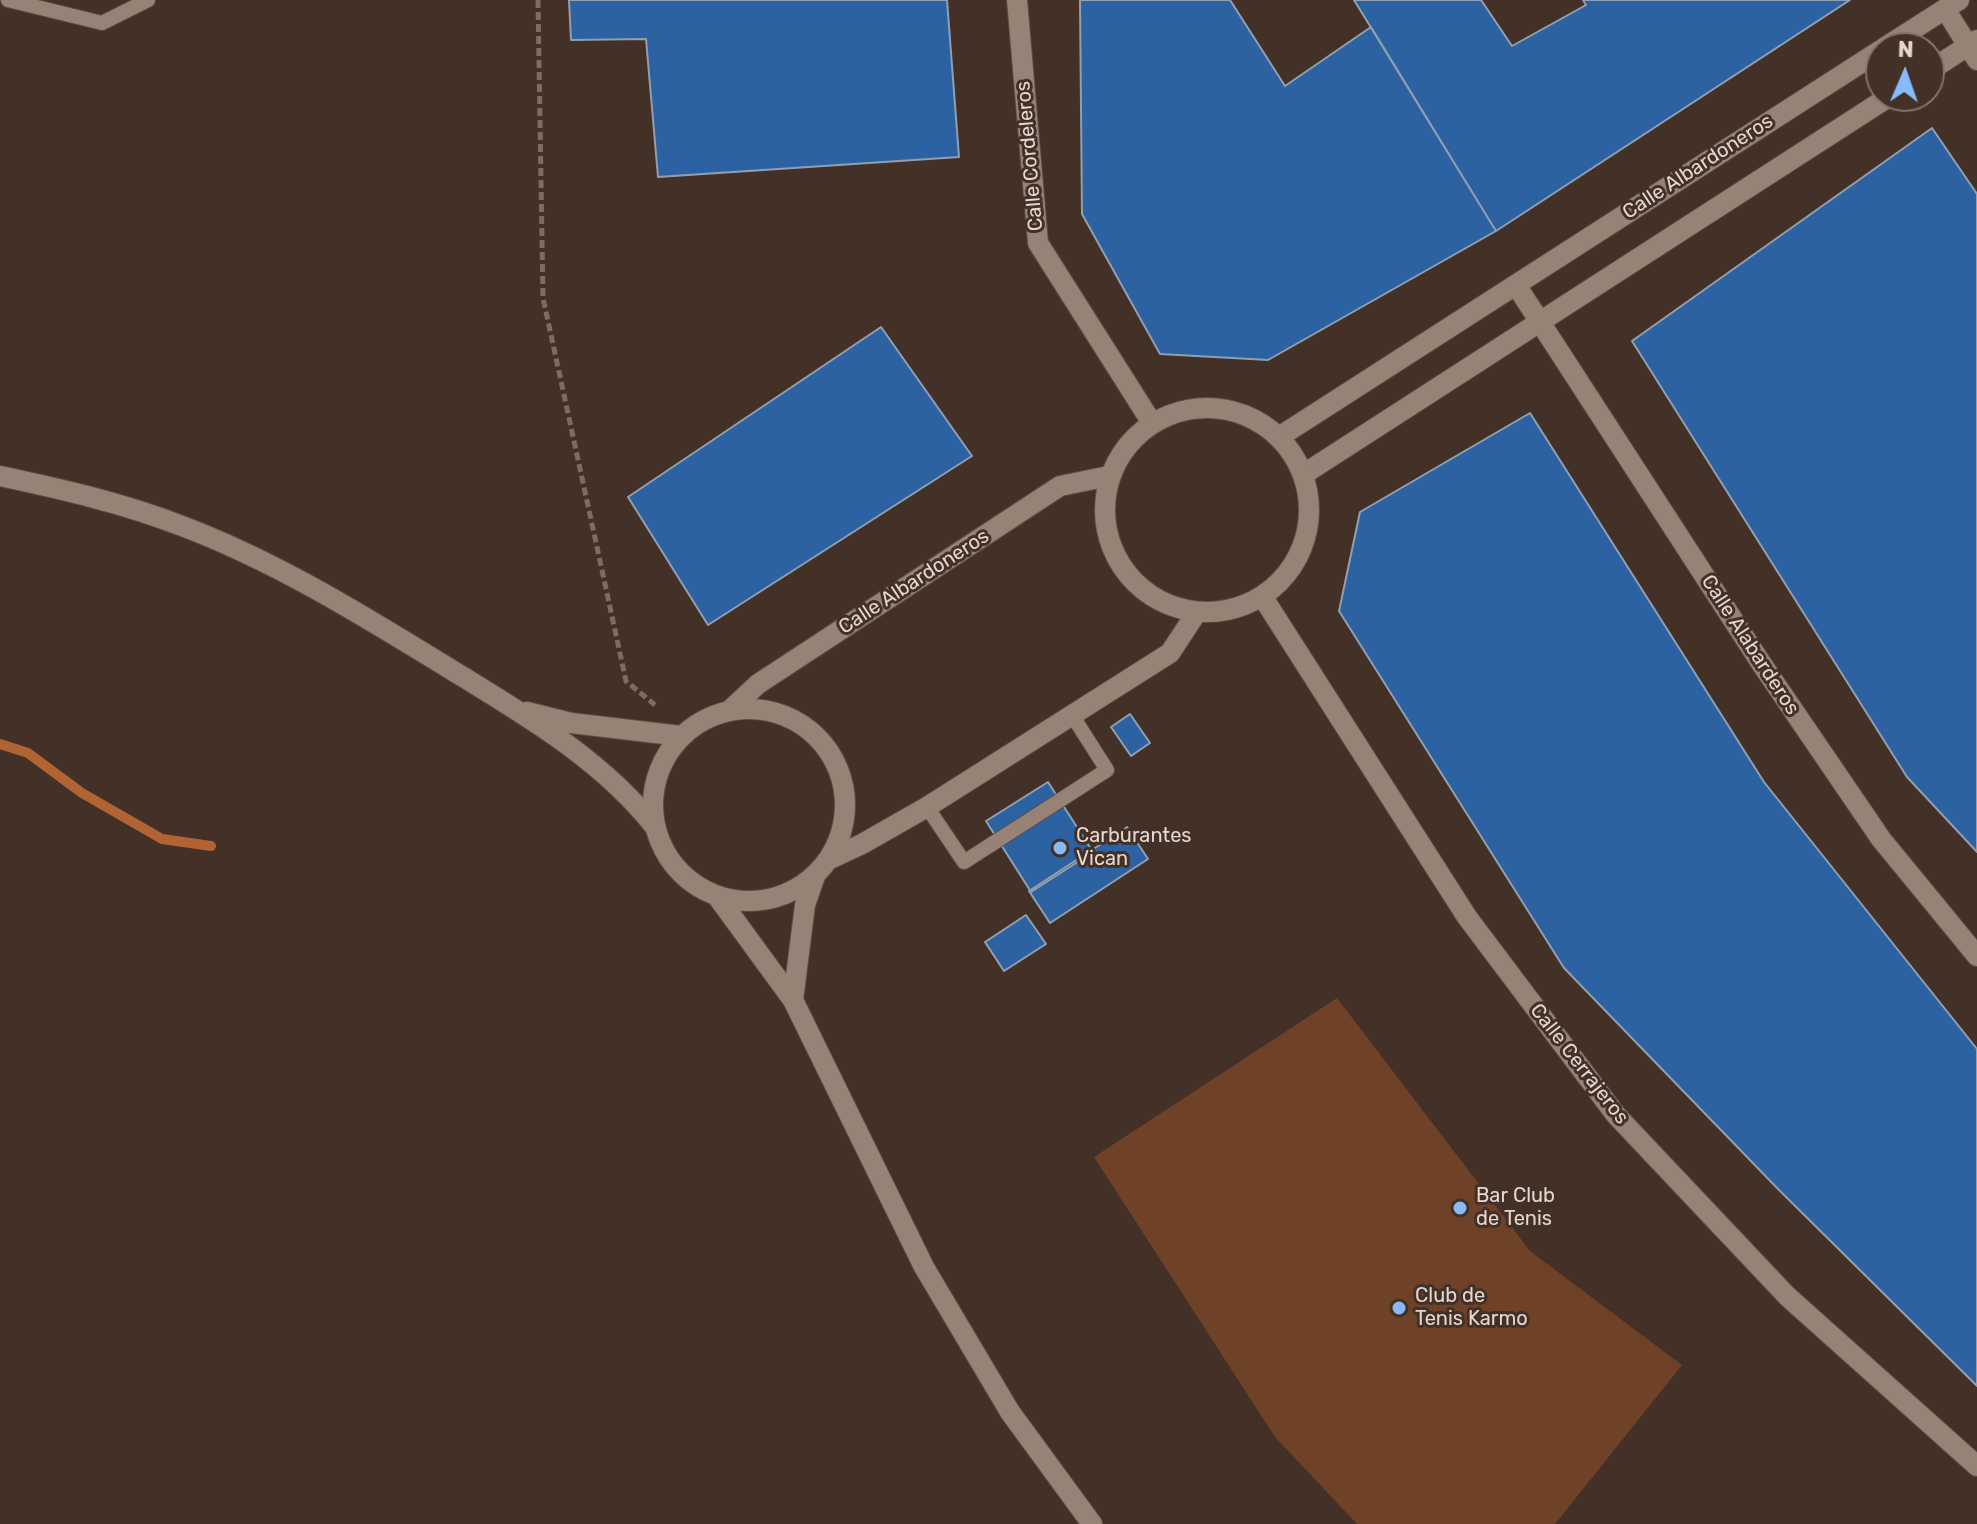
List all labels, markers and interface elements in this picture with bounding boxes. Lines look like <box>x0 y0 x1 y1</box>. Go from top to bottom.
north arrow <box>1865 32 1945 112</box>
text: N <box>1897 36 1914 63</box>
street label: Calle Cordeleros <box>1011 80 1049 232</box>
street label: Calle Albardoneros <box>1618 109 1778 225</box>
street label: Calle Albardoneros <box>834 524 994 640</box>
street label: Calle Alabarderos <box>1696 571 1804 719</box>
place label: Carburantes Vican <box>1076 824 1192 871</box>
marker: Carburantes Vican <box>1051 839 1069 857</box>
street label: Calle Cerrajeros <box>1524 999 1634 1129</box>
place label: Bar Club de Tenis <box>1476 1184 1555 1231</box>
marker: Bar Club de Tenis <box>1451 1199 1469 1217</box>
place label: Club de Tenis Karmo <box>1415 1284 1528 1331</box>
marker: Club de Tenis Karmo <box>1390 1299 1408 1317</box>

